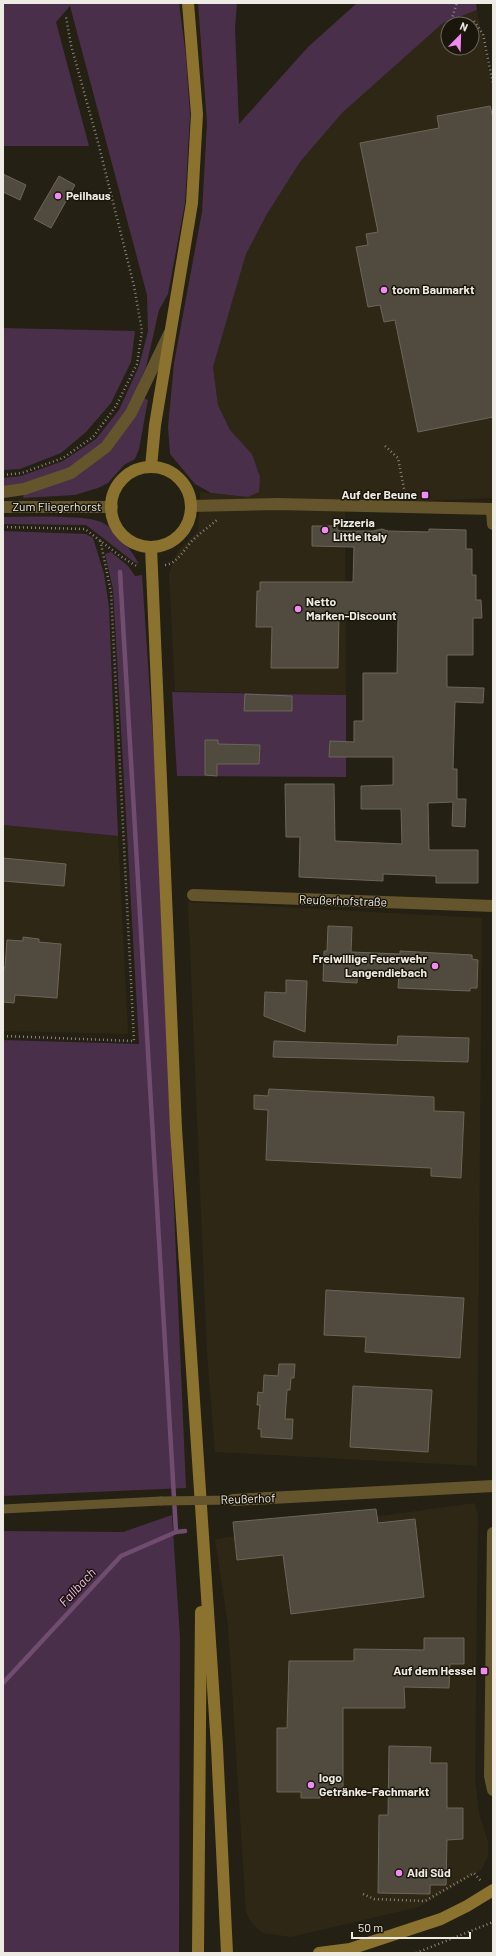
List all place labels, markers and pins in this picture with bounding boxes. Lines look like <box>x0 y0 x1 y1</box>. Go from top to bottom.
place label: Peilhaus <box>66 188 111 202</box>
marker: Peilhaus <box>53 191 63 201</box>
place label: toom Baumarkt <box>392 282 475 296</box>
marker: toom Baumarkt <box>379 285 389 295</box>
place label: Auf der Beune <box>341 487 417 501</box>
marker: Auf der Beune <box>420 490 430 500</box>
place label: Pizzeria Little Italy <box>333 515 387 543</box>
marker: Pizzeria Little Italy <box>320 525 330 535</box>
place label: Netto Marken-Discount <box>306 594 397 622</box>
marker: Netto Marken-Discount <box>293 604 303 614</box>
place label: Freiwillige Feuerwehr Langendiebach <box>312 951 427 979</box>
marker: Freiwillige Feuerwehr Langendiebach <box>430 961 440 971</box>
place label: Auf dem Hessel <box>393 1663 476 1677</box>
marker: Auf dem Hessel <box>479 1666 489 1676</box>
place label: logo Getränke-Fachmarkt <box>319 1770 430 1798</box>
marker: logo Getränke-Fachmarkt <box>306 1780 316 1790</box>
place label: Aldi Süd <box>407 1865 451 1879</box>
marker: Aldi Süd <box>394 1868 404 1878</box>

